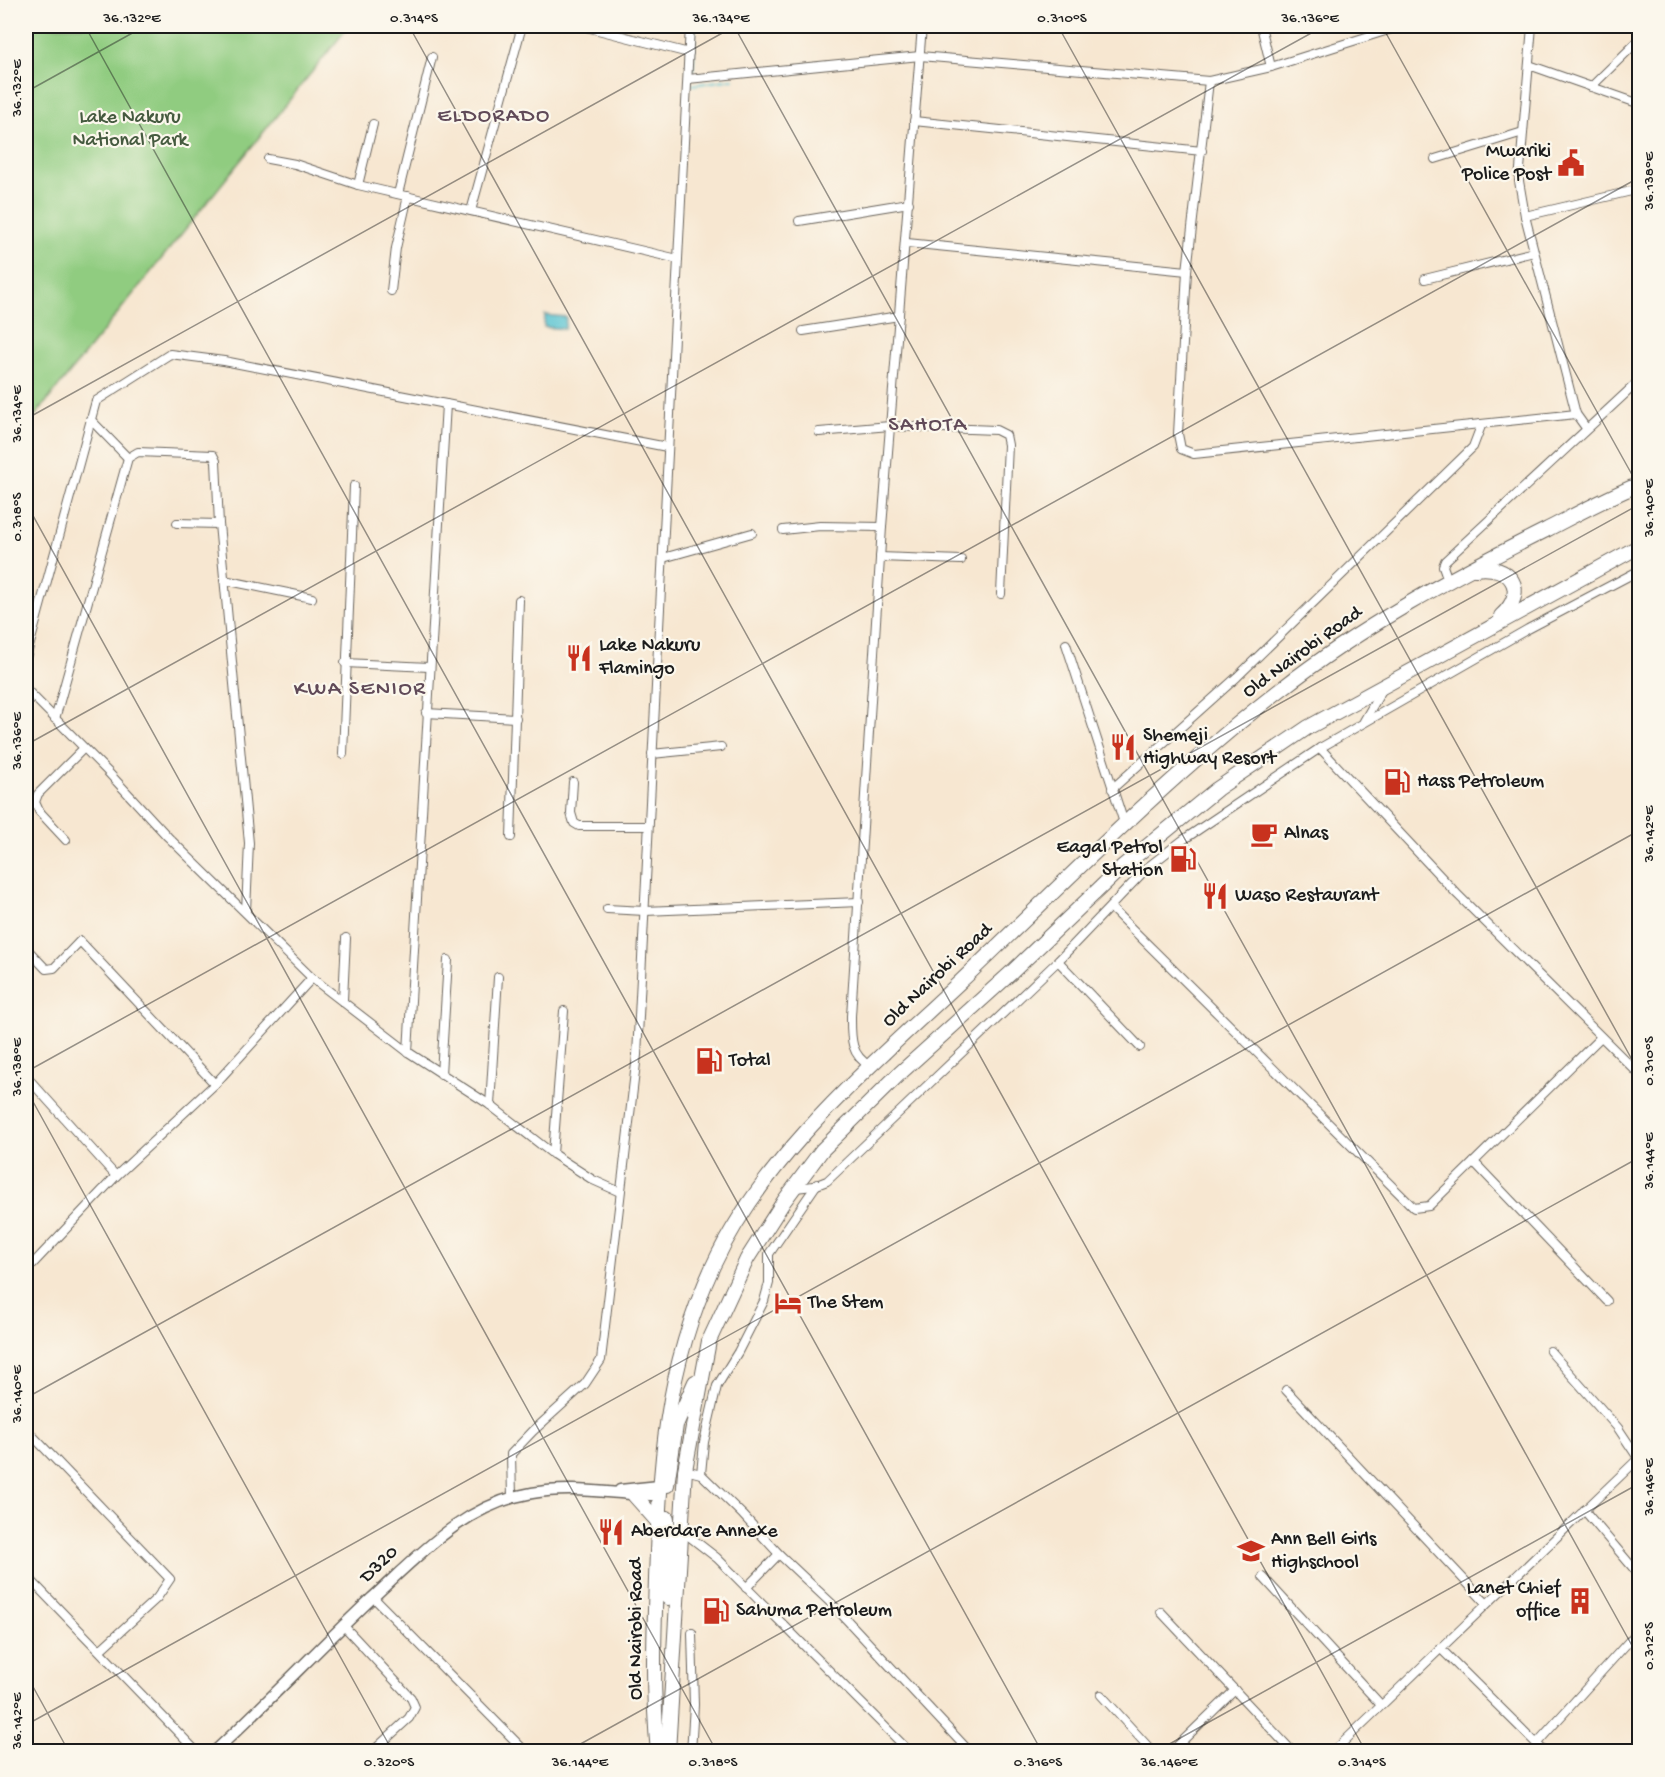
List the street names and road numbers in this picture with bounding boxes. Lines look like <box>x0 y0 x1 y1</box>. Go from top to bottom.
street label: Old Nairobi Road <box>1239 601 1369 704</box>
street label: Old Nairobi Road <box>878 918 999 1033</box>
street label: D320 <box>355 1541 404 1590</box>
street label: Old Nairobi Road <box>626 1556 649 1700</box>

